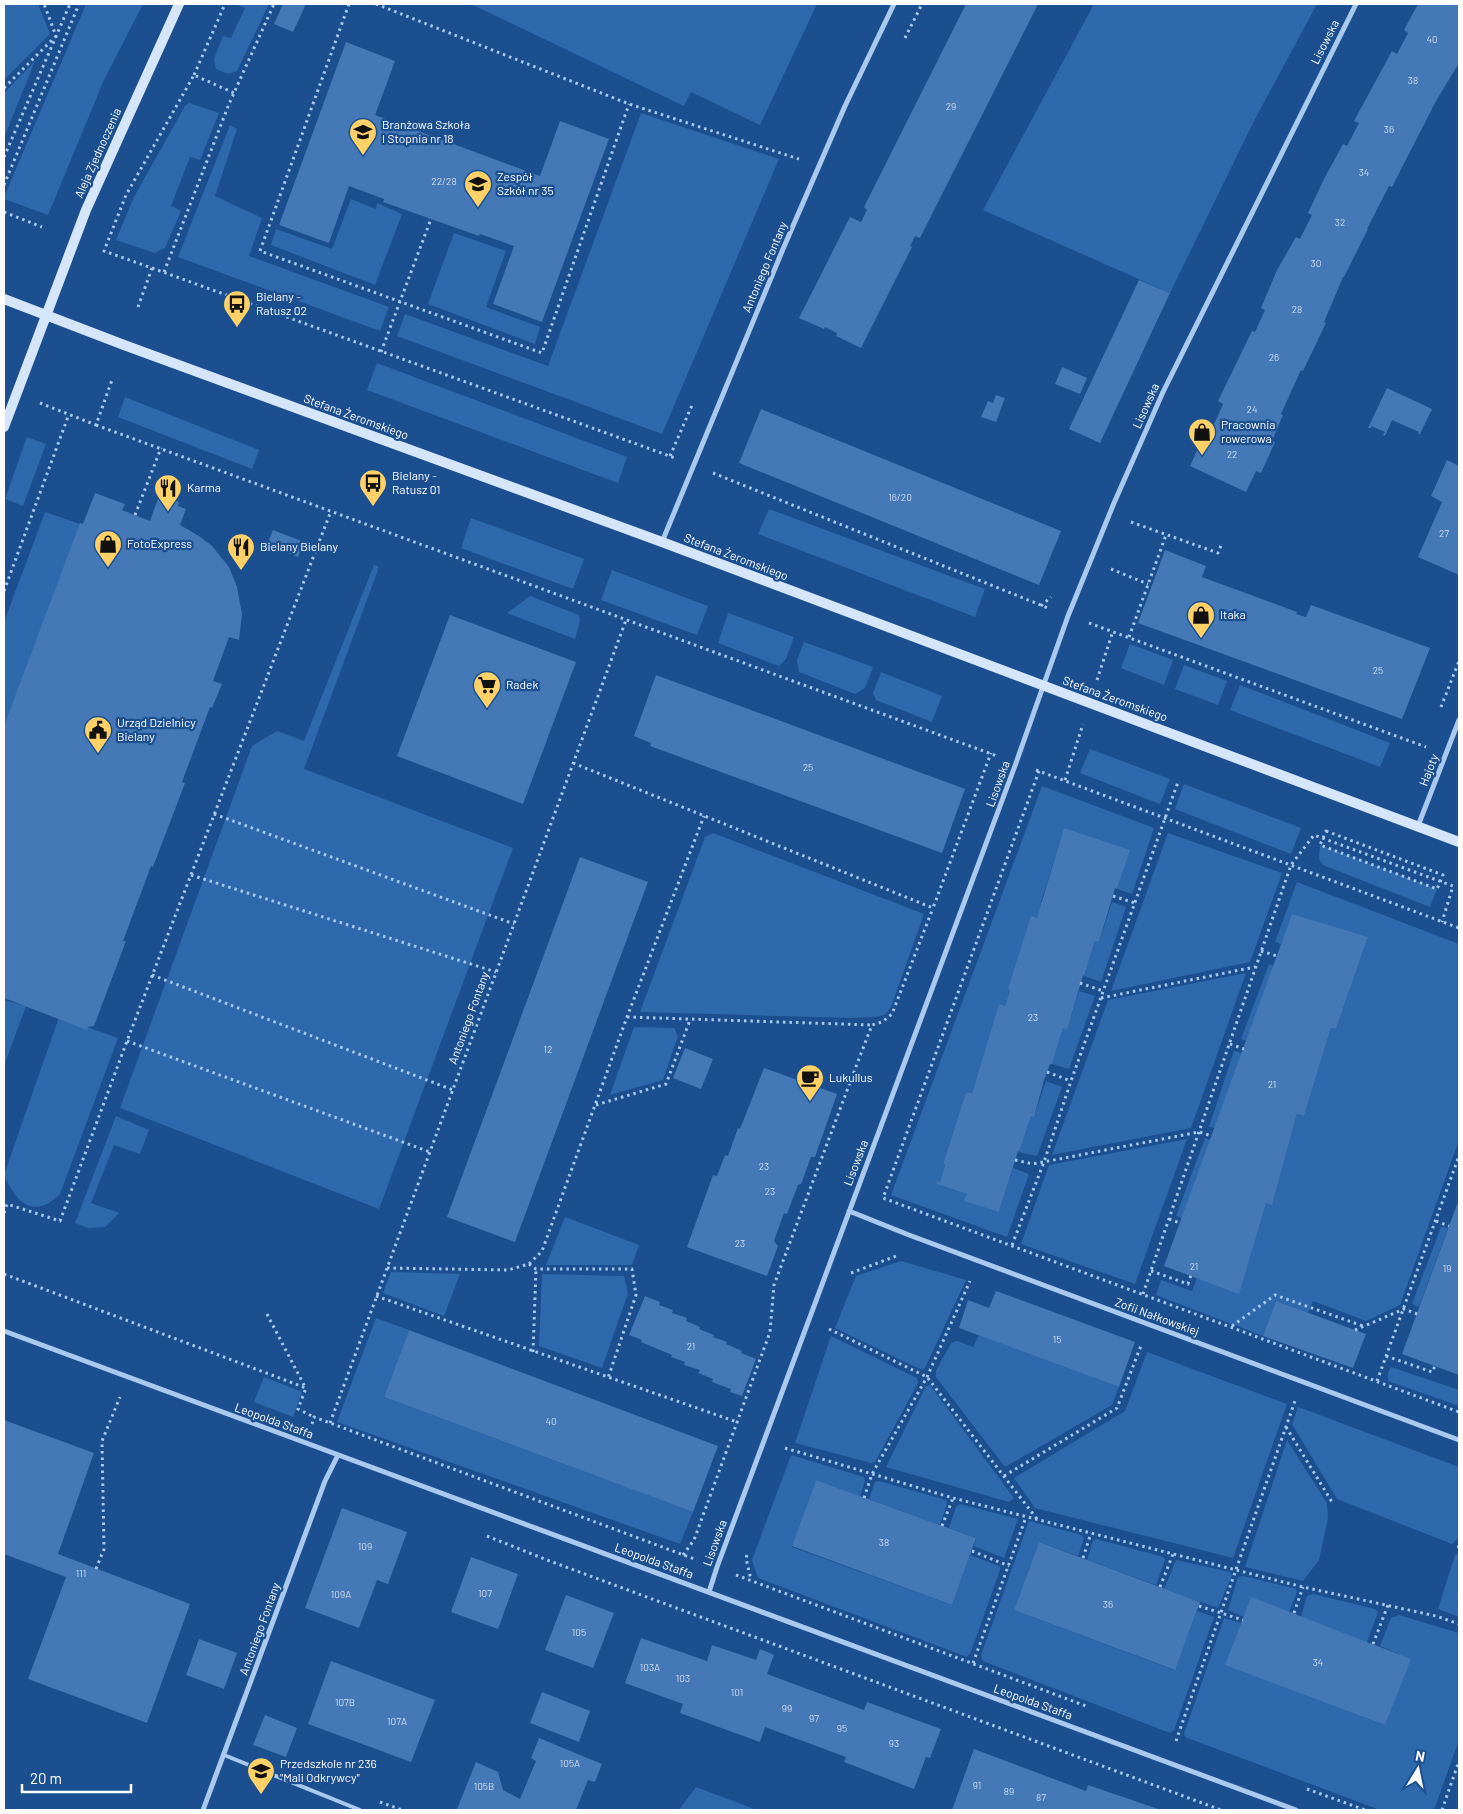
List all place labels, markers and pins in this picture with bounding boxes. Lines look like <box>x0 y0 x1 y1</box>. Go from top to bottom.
school or university icon: Branżowa Szkoła I Stopnia nr 18 <box>348 117 378 156</box>
place label: Branżowa Szkoła I Stopnia nr 18 <box>382 117 470 145</box>
school or university icon: Zespół Szkół nr 35 <box>463 169 493 208</box>
place label: Zespół Szkół nr 35 <box>497 169 554 197</box>
bus stop icon: Bielany - Ratusz 02 <box>222 289 252 328</box>
place label: Bielany - Ratusz 02 <box>256 289 307 317</box>
shop icon: Pracownia rowerowa <box>1187 417 1217 456</box>
place label: Pracownia rowerowa <box>1221 417 1275 445</box>
bus stop icon: Bielany - Ratusz 01 <box>358 468 388 507</box>
place label: Bielany - Ratusz 01 <box>392 468 440 496</box>
restaurant icon: Karma <box>153 473 183 512</box>
place label: Karma <box>187 480 221 494</box>
shop icon: FotoExpress <box>93 529 123 568</box>
restaurant icon: Bielany Bielany <box>226 532 256 571</box>
place label: FotoExpress <box>127 536 192 550</box>
place label: Bielany Bielany <box>260 539 338 553</box>
shop icon: Itaka <box>1186 600 1216 639</box>
place label: Itaka <box>1220 607 1246 621</box>
supermarket icon: Radek <box>472 670 502 709</box>
place label: Radek <box>506 677 538 691</box>
public building icon: Urząd Dzielnicy Bielany <box>83 715 113 754</box>
place label: Urząd Dzielnicy Bielany <box>117 715 196 743</box>
cafe icon: Lukullus <box>795 1063 825 1102</box>
place label: Lukullus <box>829 1070 873 1084</box>
school or university icon: Przedszkole nr 236 "Mali Odkrywcy" <box>246 1756 276 1795</box>
place label: Przedszkole nr 236 "Mali Odkrywcy" <box>280 1756 377 1784</box>

